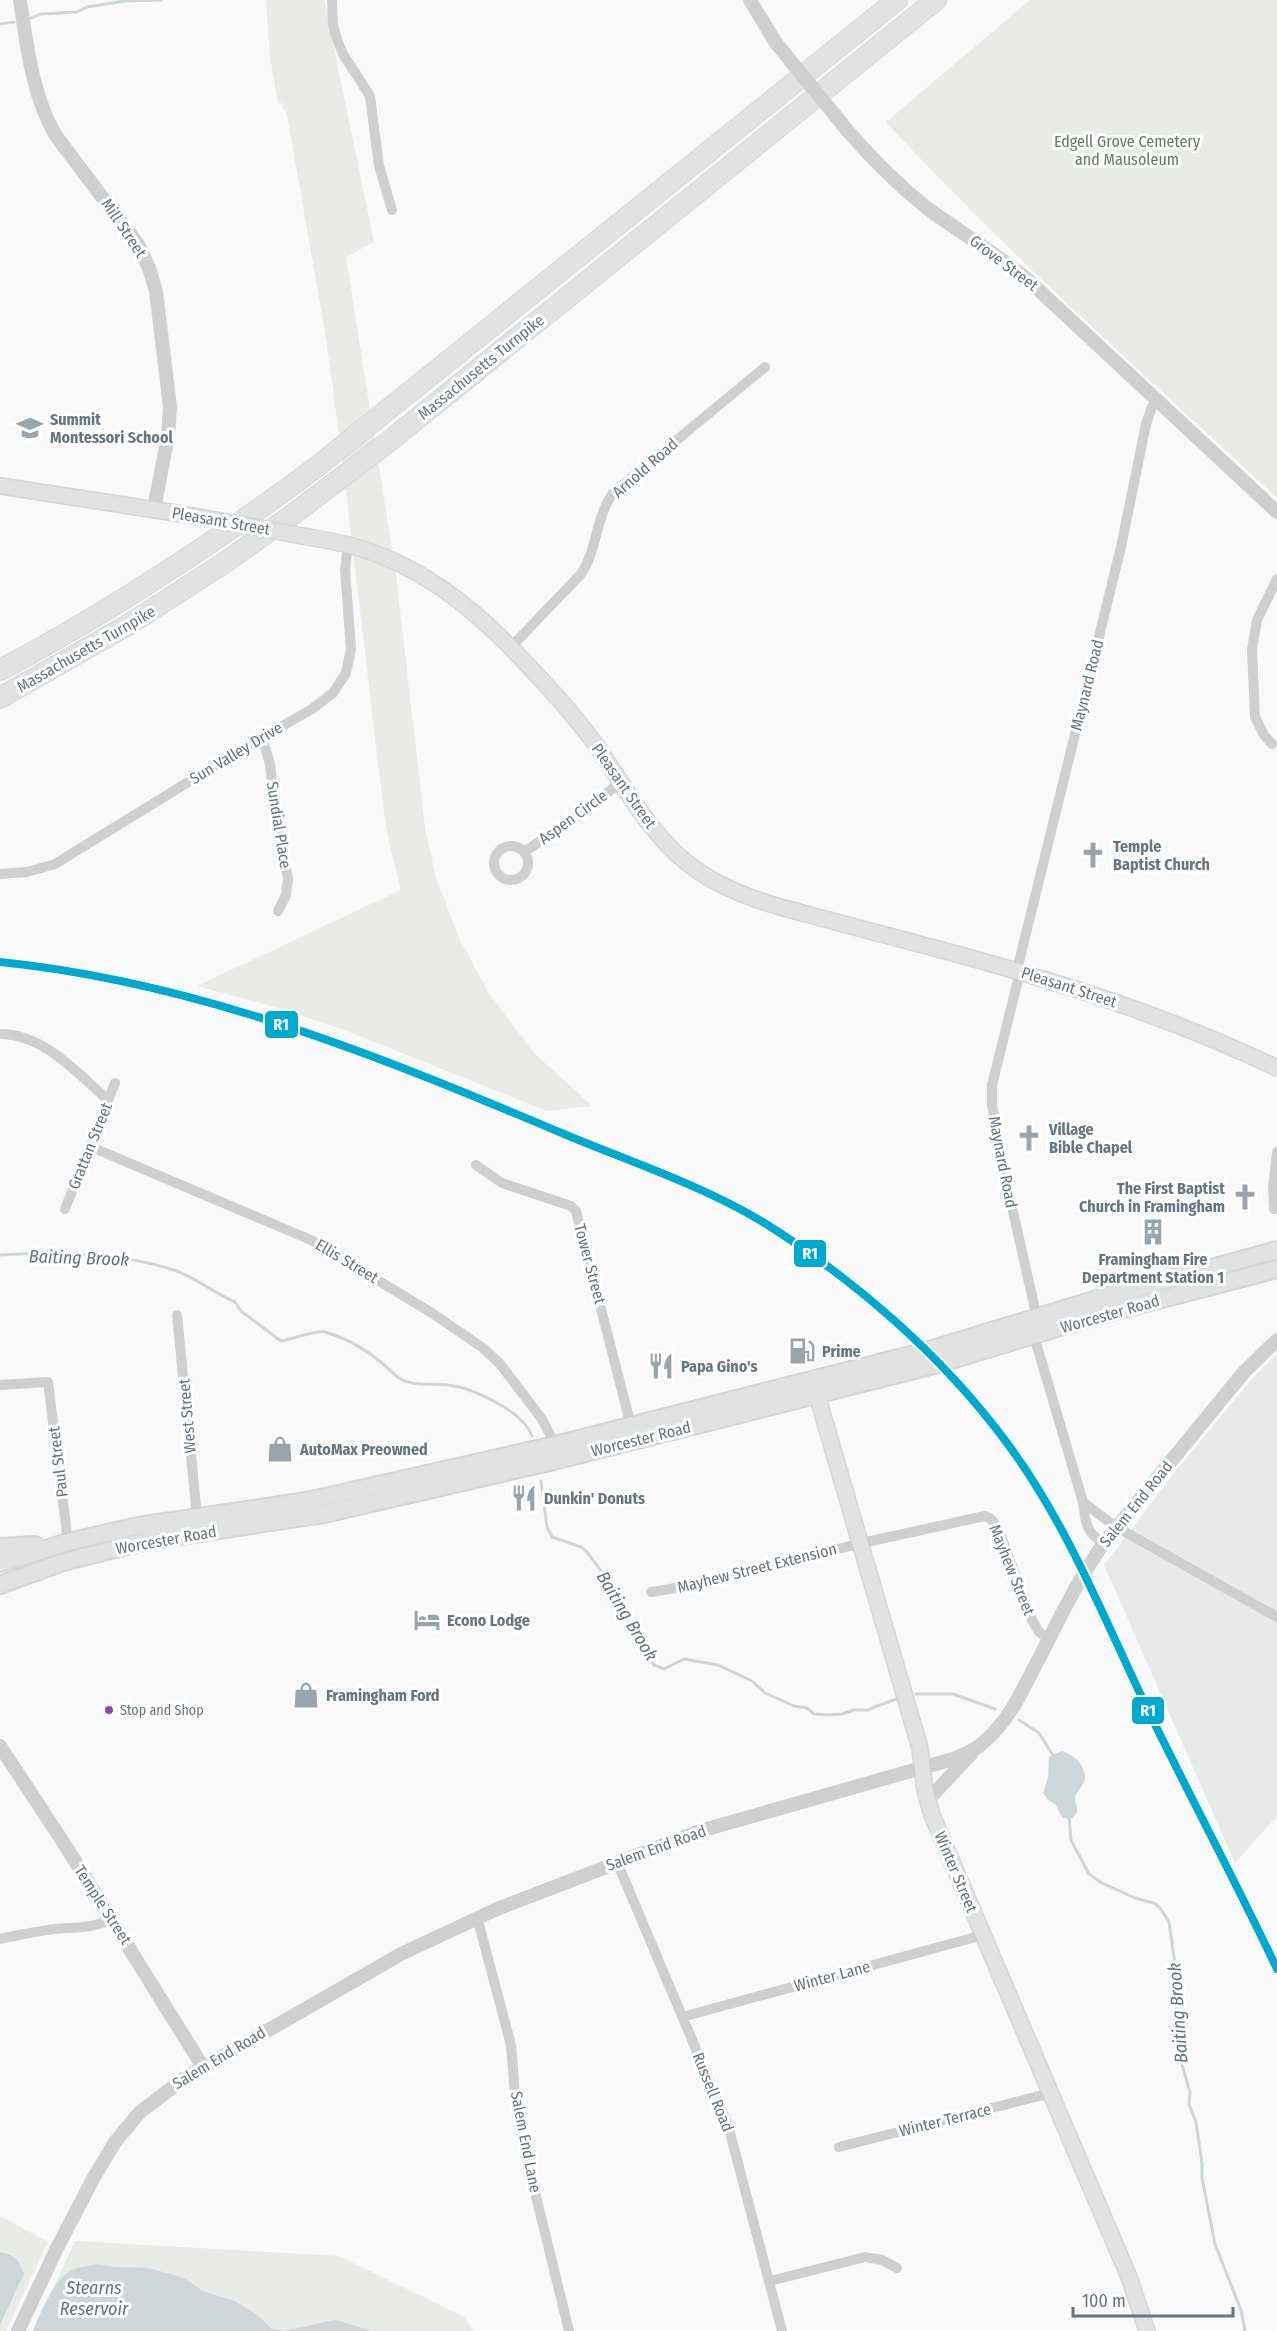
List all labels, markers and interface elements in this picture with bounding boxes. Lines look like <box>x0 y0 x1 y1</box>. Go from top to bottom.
park label: Edgell Grove Cemetery and Mausoleum <box>1054 132 1201 169</box>
street label: Mill Street <box>97 195 151 262</box>
street label: Grove Street <box>966 231 1043 295</box>
street label: Massachusetts Turnpike <box>414 310 548 424</box>
place label: Summit Montessori School <box>50 410 173 447</box>
school or university icon: Summit Montessori School <box>15 413 45 443</box>
street label: Arnold Road <box>608 434 682 502</box>
street label: Pleasant Street <box>171 503 272 539</box>
street label: Massachusetts Turnpike <box>13 602 159 696</box>
street label: Maynard Road <box>1067 638 1107 732</box>
street label: Sun Valley Drive <box>186 718 286 788</box>
street label: Pleasant Street <box>588 740 661 833</box>
street label: Sundial Place <box>263 780 295 870</box>
street label: Aspen Circle <box>535 786 611 848</box>
place label: Temple Baptist Church <box>1113 837 1210 874</box>
church icon: Temple Baptist Church <box>1078 840 1108 870</box>
street label: Pleasant Street <box>1019 963 1120 1012</box>
line badge: R1 <box>264 1010 299 1039</box>
text: R1 <box>273 1015 289 1034</box>
street label: Grattan Street <box>64 1099 116 1192</box>
street label: Maynard Road <box>985 1115 1021 1209</box>
place label: Village Bible Chapel <box>1048 1120 1133 1157</box>
church icon: Village Bible Chapel <box>1014 1123 1044 1153</box>
place label: The First Baptist Church in Framingham <box>1079 1179 1225 1216</box>
church icon: The First Baptist Church in Framingham <box>1230 1182 1260 1212</box>
building icon: Framingham Fire Department Station 1 <box>1138 1217 1168 1247</box>
street label: Tower Street <box>570 1222 610 1307</box>
street label: Ellis Street <box>312 1235 382 1288</box>
line badge: R1 <box>793 1239 827 1268</box>
text: R1 <box>802 1244 818 1263</box>
water label: Baiting Brook <box>28 1245 130 1271</box>
place label: Framingham Fire Department Station 1 <box>1082 1250 1224 1287</box>
street label: Worcester Road <box>1058 1291 1162 1337</box>
fuel station icon: Prime <box>787 1336 817 1366</box>
place label: Prime <box>822 1342 861 1361</box>
restaurant icon: Papa Gino's <box>646 1351 676 1381</box>
place label: Papa Gino's <box>681 1357 758 1376</box>
street label: West Street <box>174 1377 200 1454</box>
street label: Worcester Road <box>589 1417 693 1461</box>
street label: Paul Street <box>44 1425 72 1498</box>
shop icon: AutoMax Preowned <box>265 1434 295 1464</box>
place label: AutoMax Preowned <box>299 1440 428 1459</box>
street label: Salem End Road <box>1096 1457 1176 1551</box>
restaurant icon: Dunkin' Donuts <box>509 1483 539 1513</box>
place label: Dunkin' Donuts <box>544 1489 645 1508</box>
street label: Worcester Road <box>114 1522 218 1558</box>
street label: Mayhew Street <box>985 1522 1039 1619</box>
street label: Mayhew Street Extension <box>675 1539 839 1597</box>
water label: Baiting Brook <box>592 1567 662 1665</box>
hotel icon: Econo Lodge <box>412 1605 442 1635</box>
place label: Econo Lodge <box>447 1611 530 1630</box>
shop icon: Framingham Ford <box>291 1680 321 1710</box>
place label: Framingham Ford <box>326 1686 440 1705</box>
line badge: R1 <box>1131 1696 1165 1725</box>
text: R1 <box>1140 1701 1156 1720</box>
place label: Stop and Shop <box>120 1702 204 1719</box>
marker: Stop and Shop <box>103 1704 115 1716</box>
street label: Salem End Road <box>603 1821 709 1875</box>
street label: Winter Street <box>930 1829 982 1916</box>
street label: Temple Street <box>70 1862 136 1949</box>
street label: Winter Lane <box>792 1957 872 1995</box>
water label: Baiting Brook <box>1164 1962 1192 2064</box>
street label: Salem End Road <box>169 2023 269 2093</box>
street label: Russell Road <box>688 2050 738 2134</box>
street label: Salem End Lane <box>507 2090 545 2194</box>
street label: Winter Terrace <box>897 2099 993 2141</box>
water label: Stearns Reservoir <box>60 2277 129 2320</box>
scale bar <box>1073 2280 1234 2318</box>
text: 100 m <box>1082 2290 1126 2312</box>

